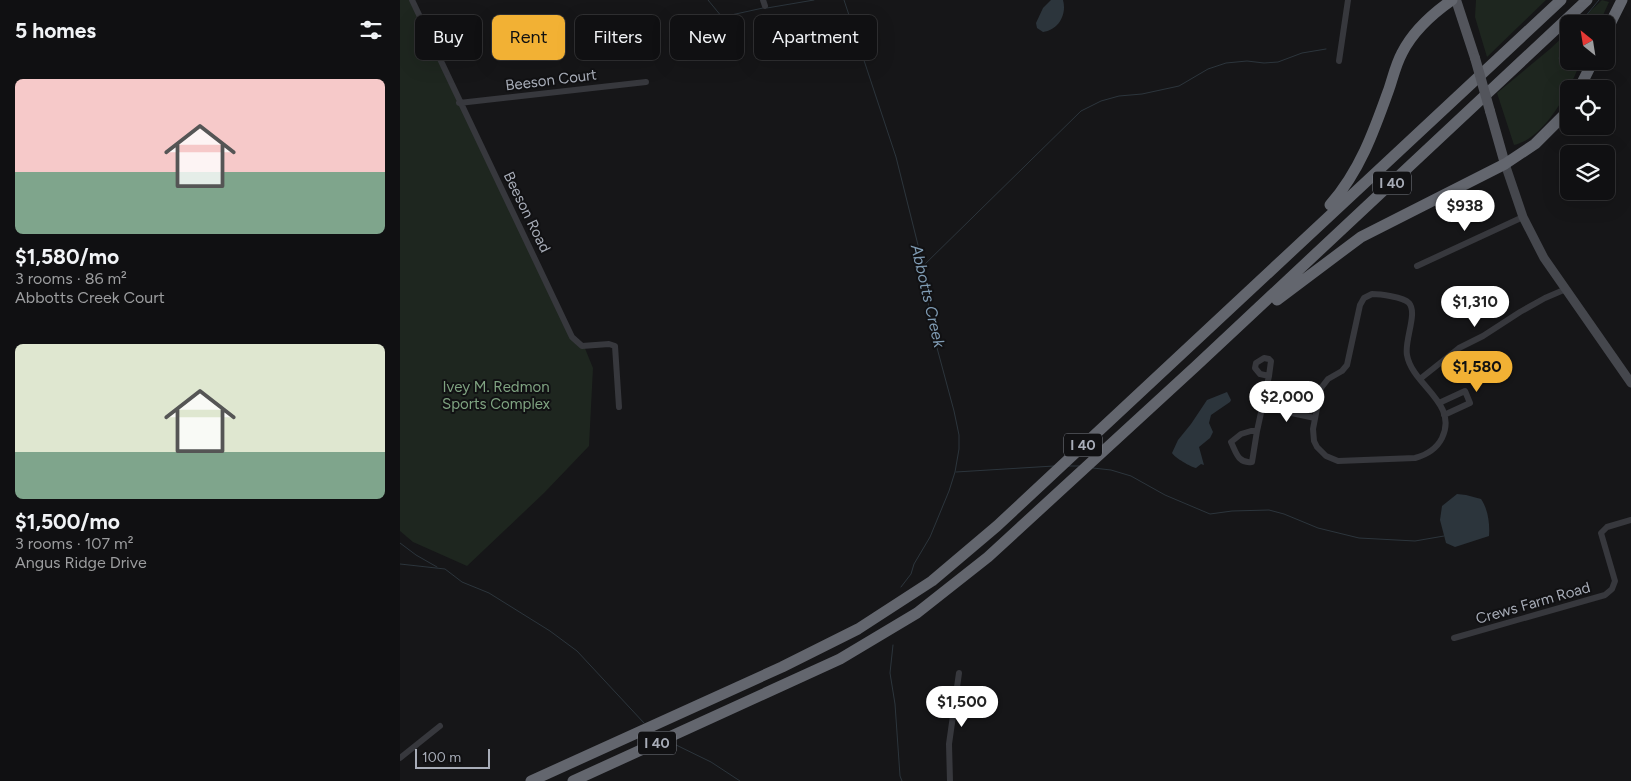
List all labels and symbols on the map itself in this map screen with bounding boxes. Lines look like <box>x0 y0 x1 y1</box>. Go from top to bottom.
north arrow <box>1560 15 1615 70</box>
street label: Beeson Court <box>504 65 598 95</box>
street label: Beeson Road <box>500 169 554 255</box>
road number: I 40 <box>1373 172 1411 194</box>
pin: $938 <box>1435 190 1495 232</box>
water label: Abbotts Creek <box>907 242 949 351</box>
pin: $1,310 <box>1434 286 1516 328</box>
pin: $1,580 <box>1436 350 1518 393</box>
park label: Ivey M. Redmon Sports Complex <box>442 378 550 413</box>
pin: $2,000 <box>1246 380 1328 423</box>
road number: I 40 <box>1064 434 1102 456</box>
street label: Crews Farm Road <box>1474 578 1592 628</box>
pin: $1,500 <box>921 686 1003 728</box>
road number: I 40 <box>638 731 676 754</box>
scale bar <box>415 746 490 769</box>

